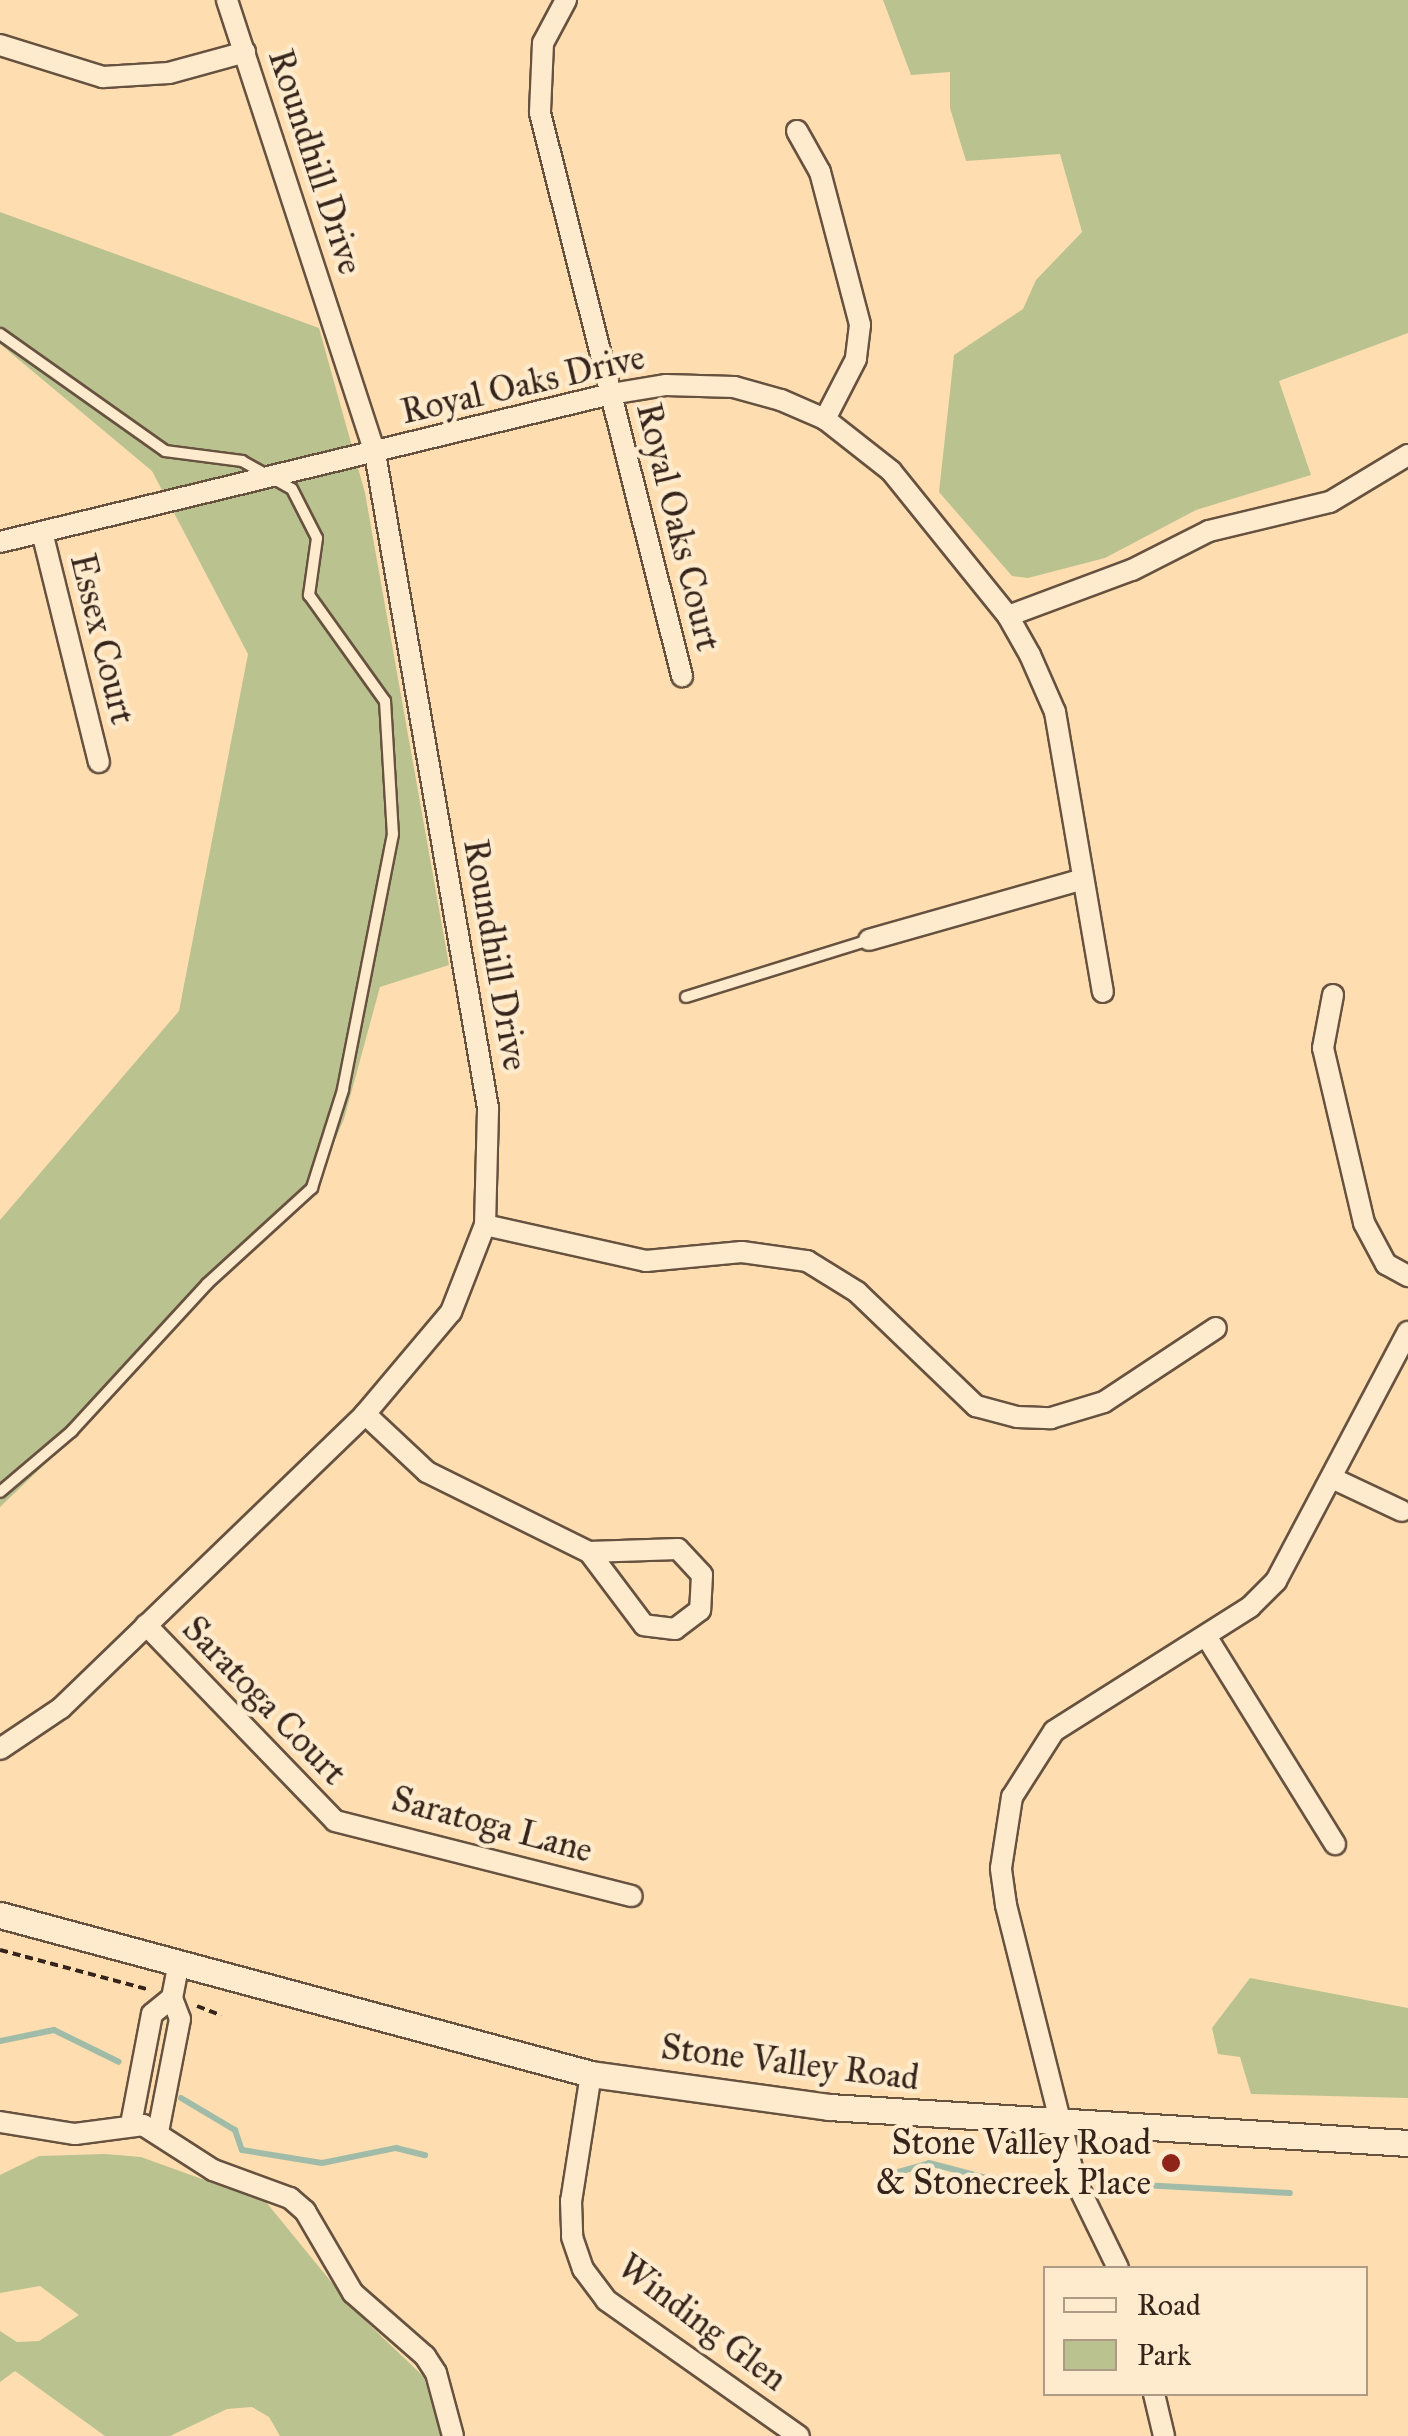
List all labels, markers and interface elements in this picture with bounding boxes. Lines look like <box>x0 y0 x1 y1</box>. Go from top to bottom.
street label: Roundhill Drive <box>259 44 371 280</box>
street label: Royal Oaks Drive <box>397 337 649 433</box>
street label: Royal Oaks Court <box>627 399 729 655</box>
street label: Essex Court <box>61 549 143 729</box>
street label: Roundhill Drive <box>454 836 536 1074</box>
street label: Saratoga Court <box>173 1608 355 1794</box>
street label: Saratoga Lane <box>387 1778 597 1872</box>
street label: Stone Valley Road <box>659 2026 921 2100</box>
place label: Stone Valley Road & Stonecreek Place <box>876 2122 1151 2204</box>
marker: Stone Valley Road & Stonecreek Place <box>1160 2152 1182 2174</box>
street label: Winding Glen <box>609 2246 795 2400</box>
legend <box>1043 2266 1368 2396</box>
text: Road <box>1137 2287 1201 2323</box>
text: Park <box>1137 2337 1191 2373</box>

